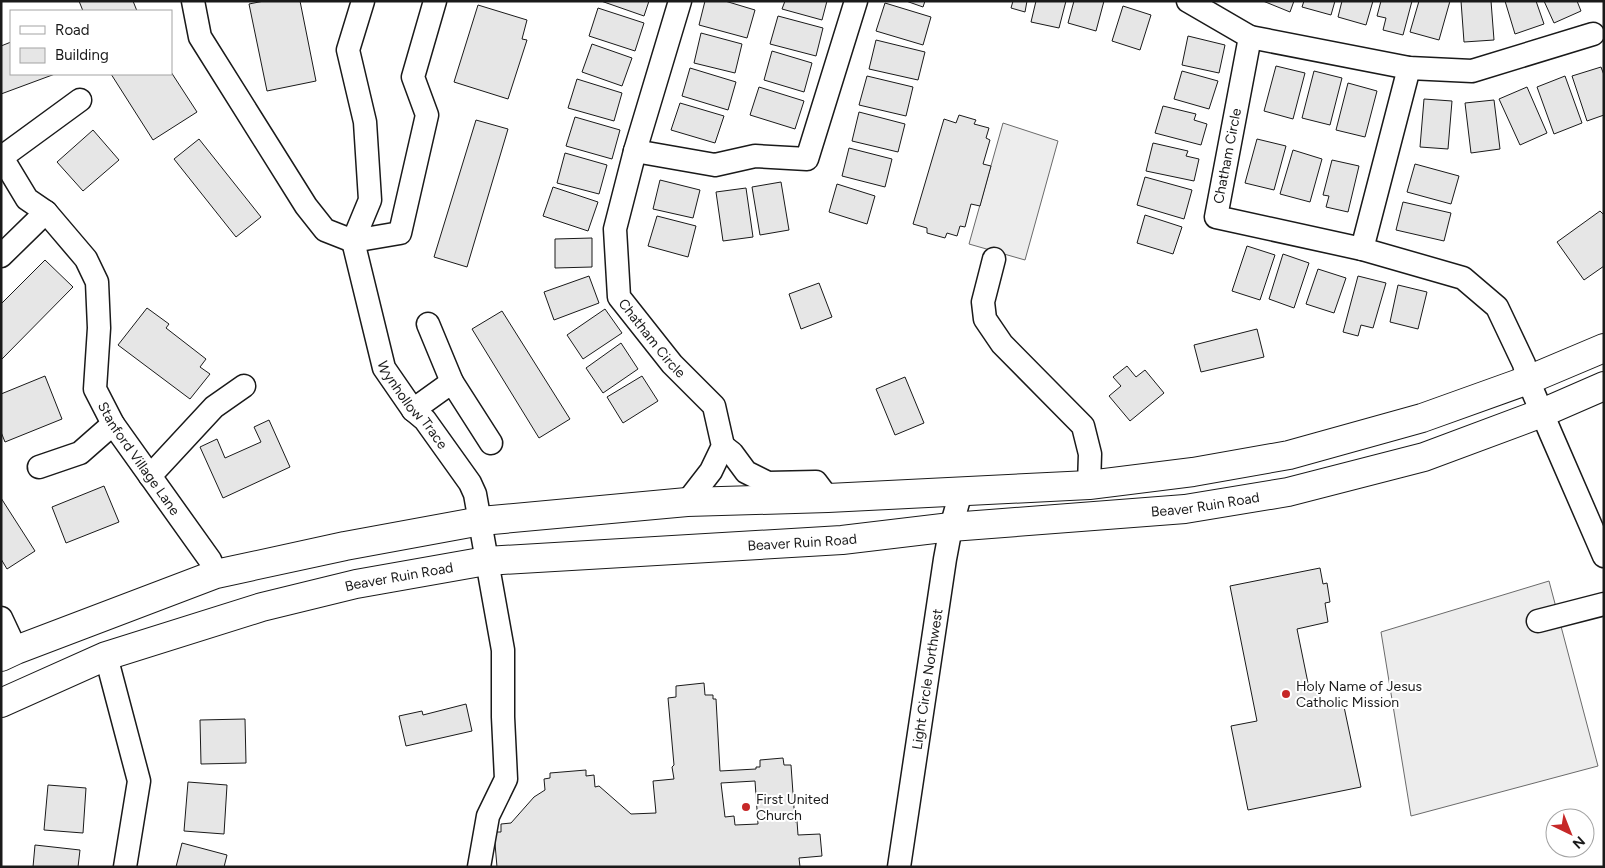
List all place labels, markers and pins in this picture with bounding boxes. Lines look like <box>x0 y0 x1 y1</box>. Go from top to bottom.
place label: Holy Name of Jesus Catholic Mission <box>1296 678 1422 711</box>
marker: Holy Name of Jesus Catholic Mission <box>1280 688 1292 700</box>
place label: First United Church <box>756 791 829 824</box>
marker: First United Church <box>740 801 752 813</box>

